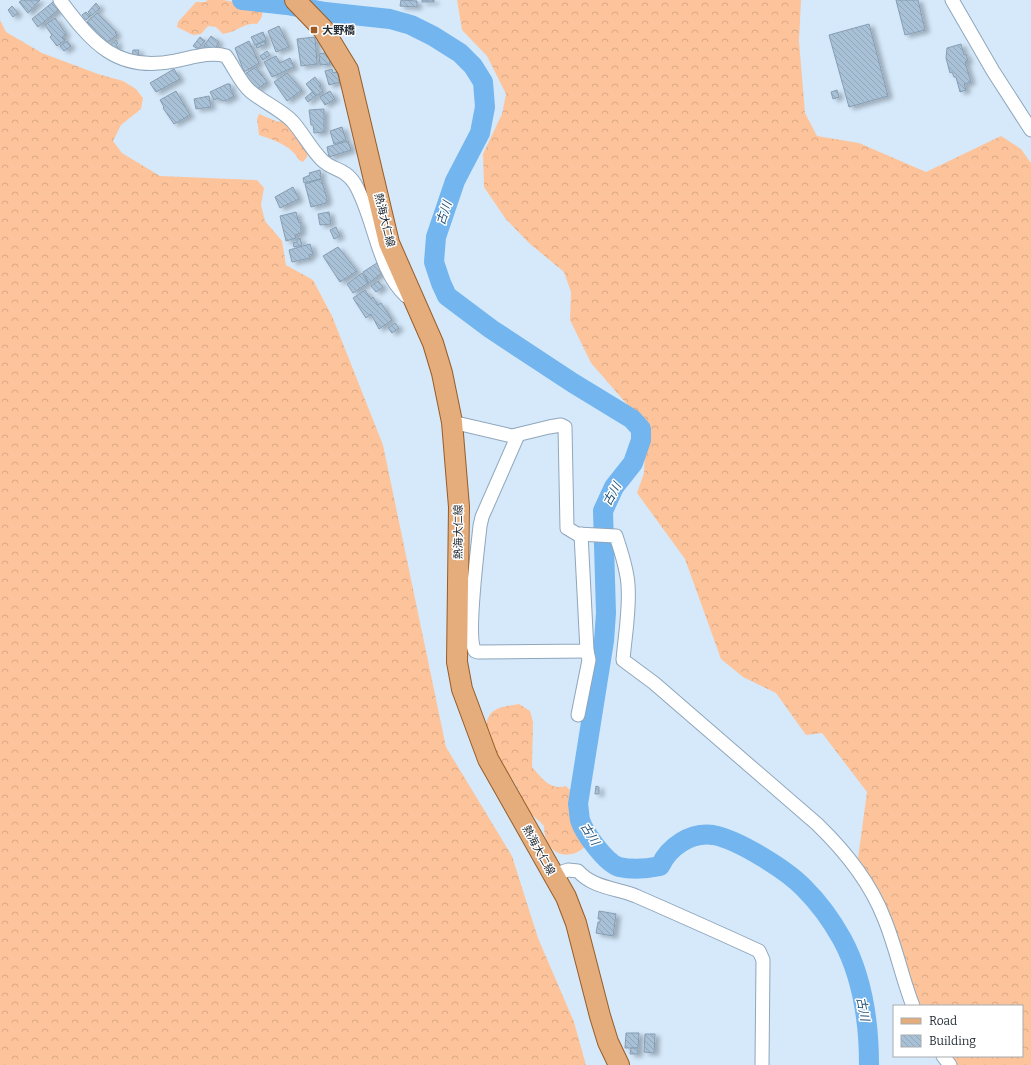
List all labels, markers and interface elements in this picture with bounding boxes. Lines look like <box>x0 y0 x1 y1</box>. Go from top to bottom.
place label: 大野橋 <box>322 24 355 37</box>
marker: 大野橋 <box>309 25 319 35</box>
street label: 熱海大仁線 <box>372 192 397 248</box>
water label: 古川 <box>434 198 455 227</box>
water label: 古川 <box>600 478 625 508</box>
street label: 熱海大仁線 <box>452 505 465 560</box>
water label: 古川 <box>578 820 603 850</box>
street label: 熱海大仁線 <box>520 823 558 877</box>
water label: 古川 <box>854 996 873 1024</box>
legend <box>893 1005 1023 1057</box>
text: Road <box>929 1014 957 1028</box>
text: Building <box>929 1034 976 1048</box>

